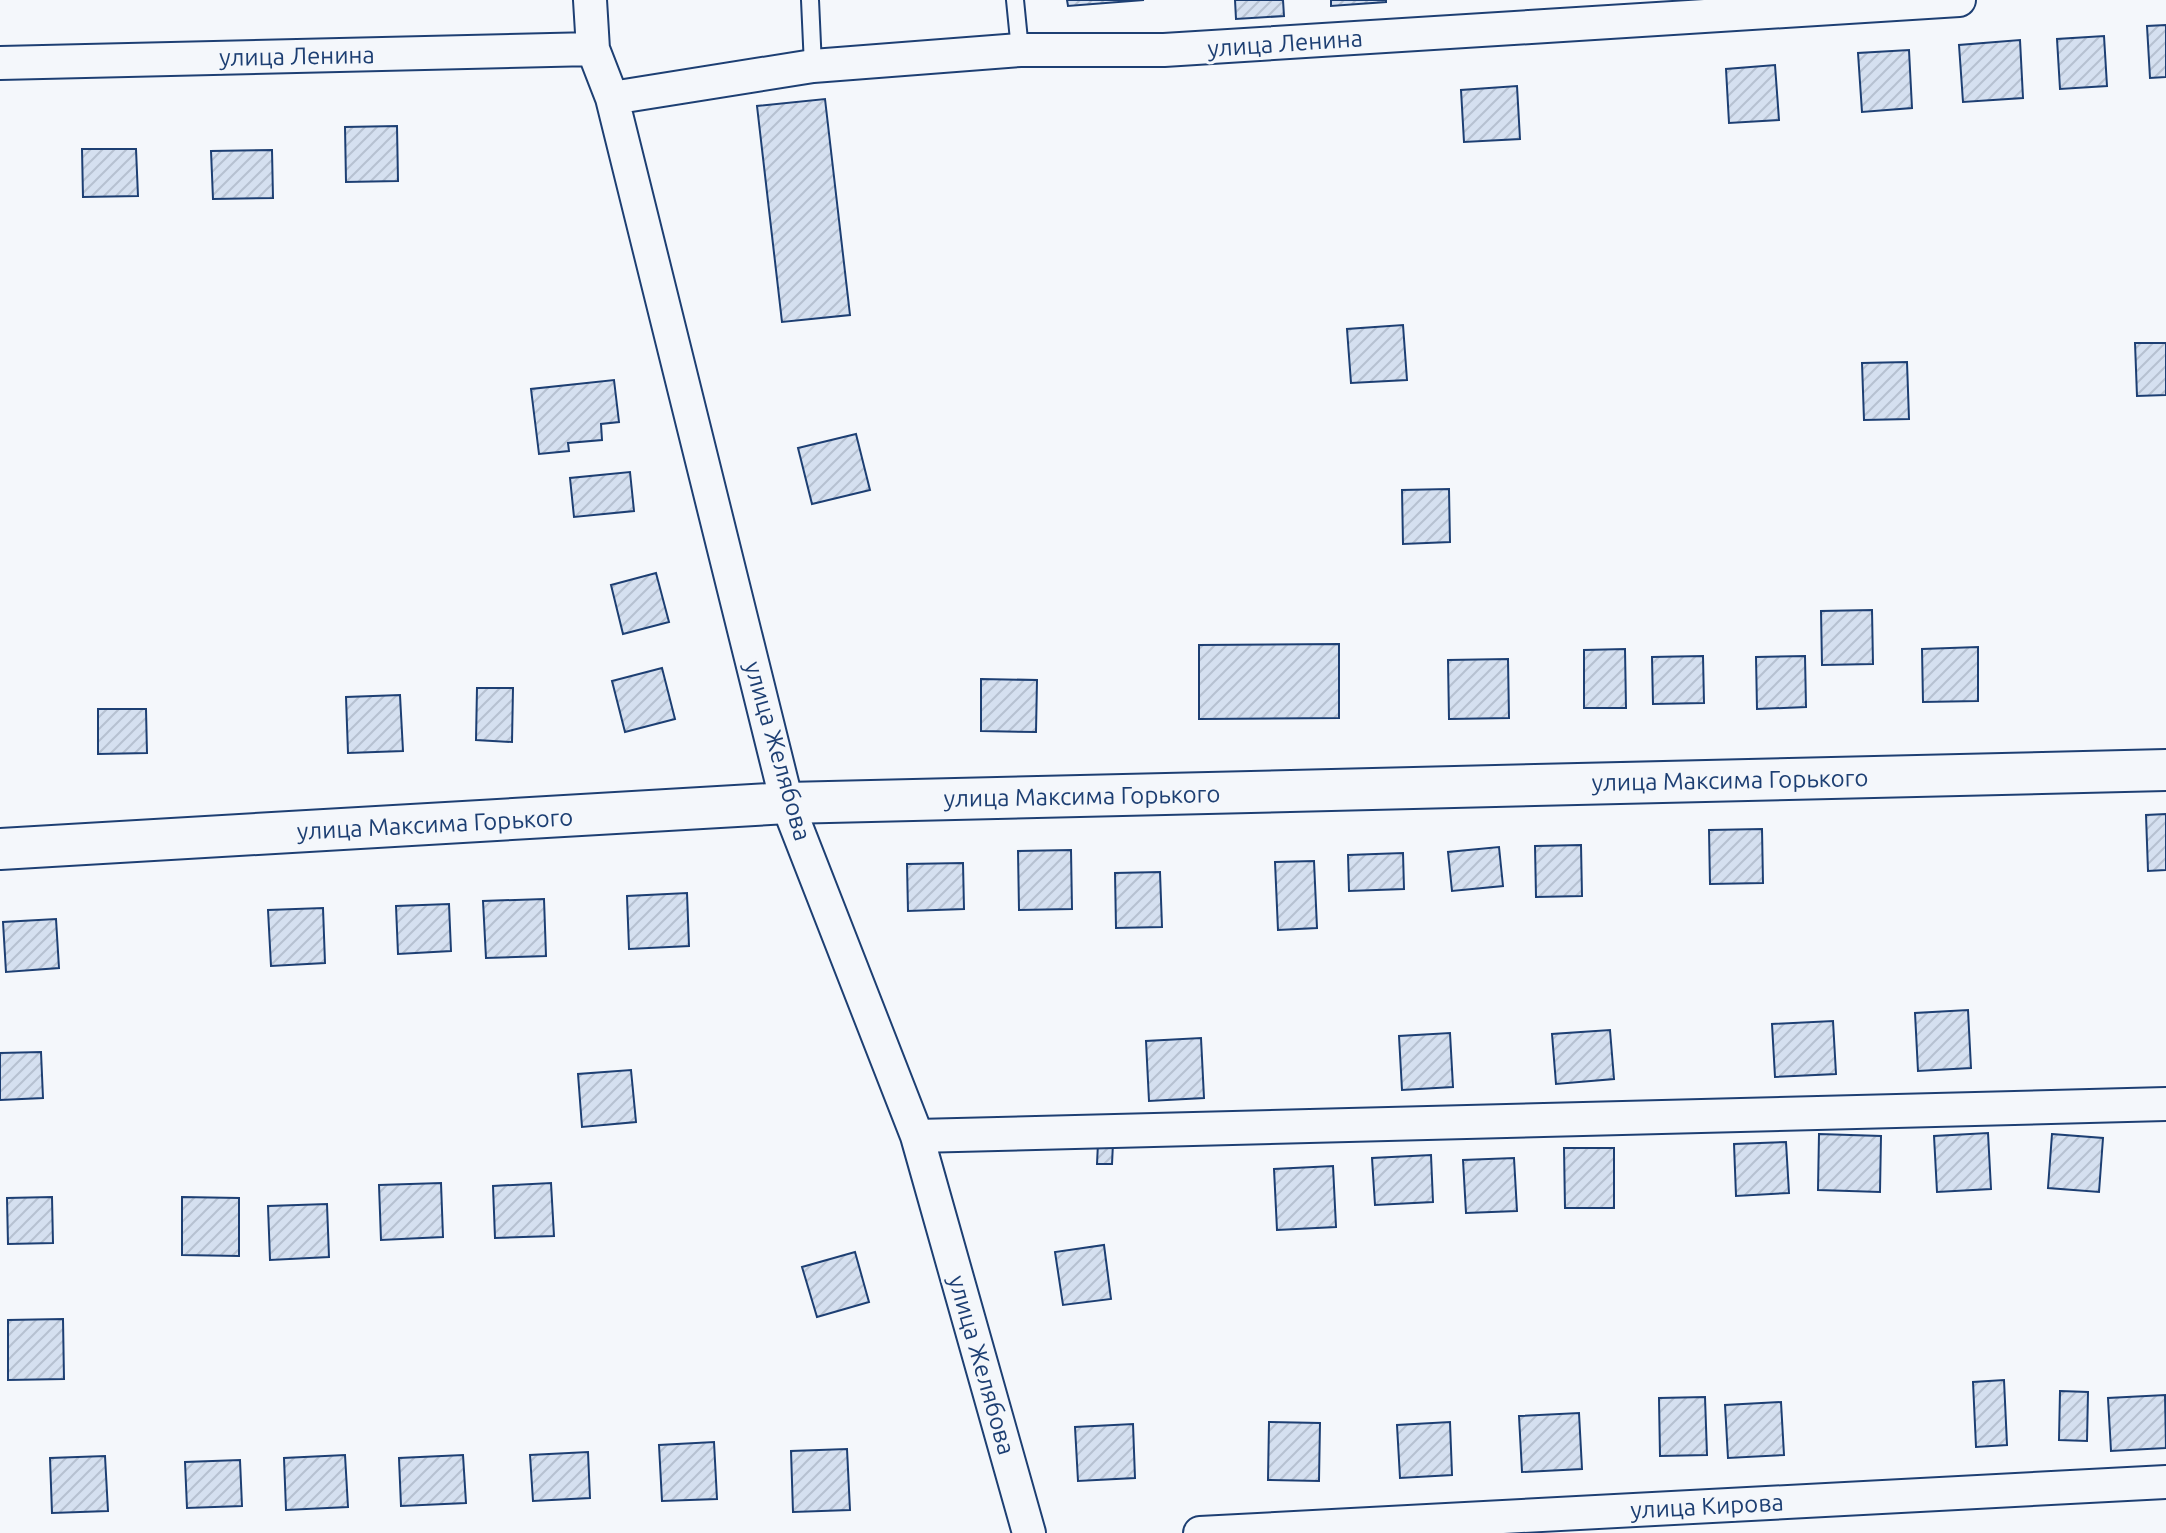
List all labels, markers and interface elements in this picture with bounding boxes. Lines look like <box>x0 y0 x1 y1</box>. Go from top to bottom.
street label: улица Ленина <box>1206 24 1364 62</box>
street label: улица Ленина <box>219 41 375 71</box>
street label: улица Желябова <box>739 658 817 844</box>
street label: улица Максима Горького <box>1591 764 1869 796</box>
street label: улица Максима Горького <box>943 780 1221 812</box>
street label: улица Максима Горького <box>296 803 574 845</box>
street label: улица Желябова <box>943 1272 1021 1458</box>
street label: улица Кирова <box>1630 1488 1784 1524</box>

